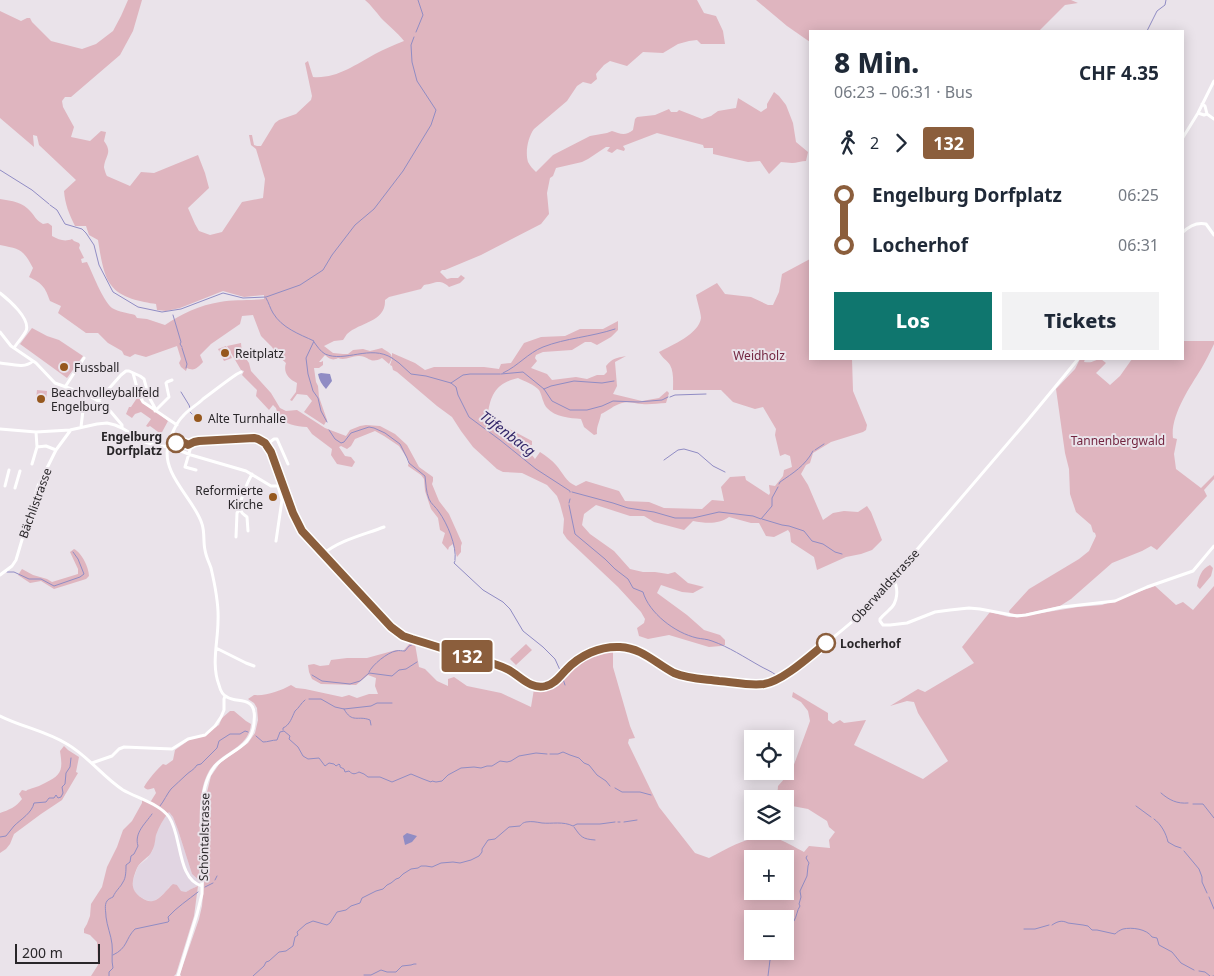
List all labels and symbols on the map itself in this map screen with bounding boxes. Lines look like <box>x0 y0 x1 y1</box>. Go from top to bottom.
place label: Reitplatz <box>235 345 284 362</box>
marker: Reitplatz <box>219 347 231 359</box>
park label: Weidholz <box>733 347 785 364</box>
place label: Fussball <box>74 359 119 376</box>
marker: Fussball <box>58 361 70 373</box>
place label: Beachvolleyballfeld Engelburg <box>51 384 159 415</box>
marker: Beachvolleyballfeld Engelburg <box>35 393 47 405</box>
water label: Tüfenbacg <box>477 406 539 460</box>
place label: Alte Turnhalle <box>208 410 286 427</box>
marker: Alte Turnhalle <box>192 412 204 424</box>
place label: Engelburg Dorfplatz <box>101 428 162 459</box>
park label: Tannenbergwald <box>1071 432 1165 449</box>
marker: Engelburg Dorfplatz <box>166 433 186 453</box>
street label: Bächlistrasse <box>14 465 56 541</box>
place label: Reformierte Kirche <box>195 482 263 513</box>
marker: Reformierte Kirche <box>267 491 279 503</box>
street label: Oberwaldstrasse <box>847 545 923 627</box>
marker: Locherhof <box>816 633 836 653</box>
place label: Locherhof <box>840 635 902 652</box>
line badge: 132 <box>438 640 496 672</box>
street label: Schöntalstrasse <box>195 792 213 881</box>
scale bar <box>15 941 100 964</box>

